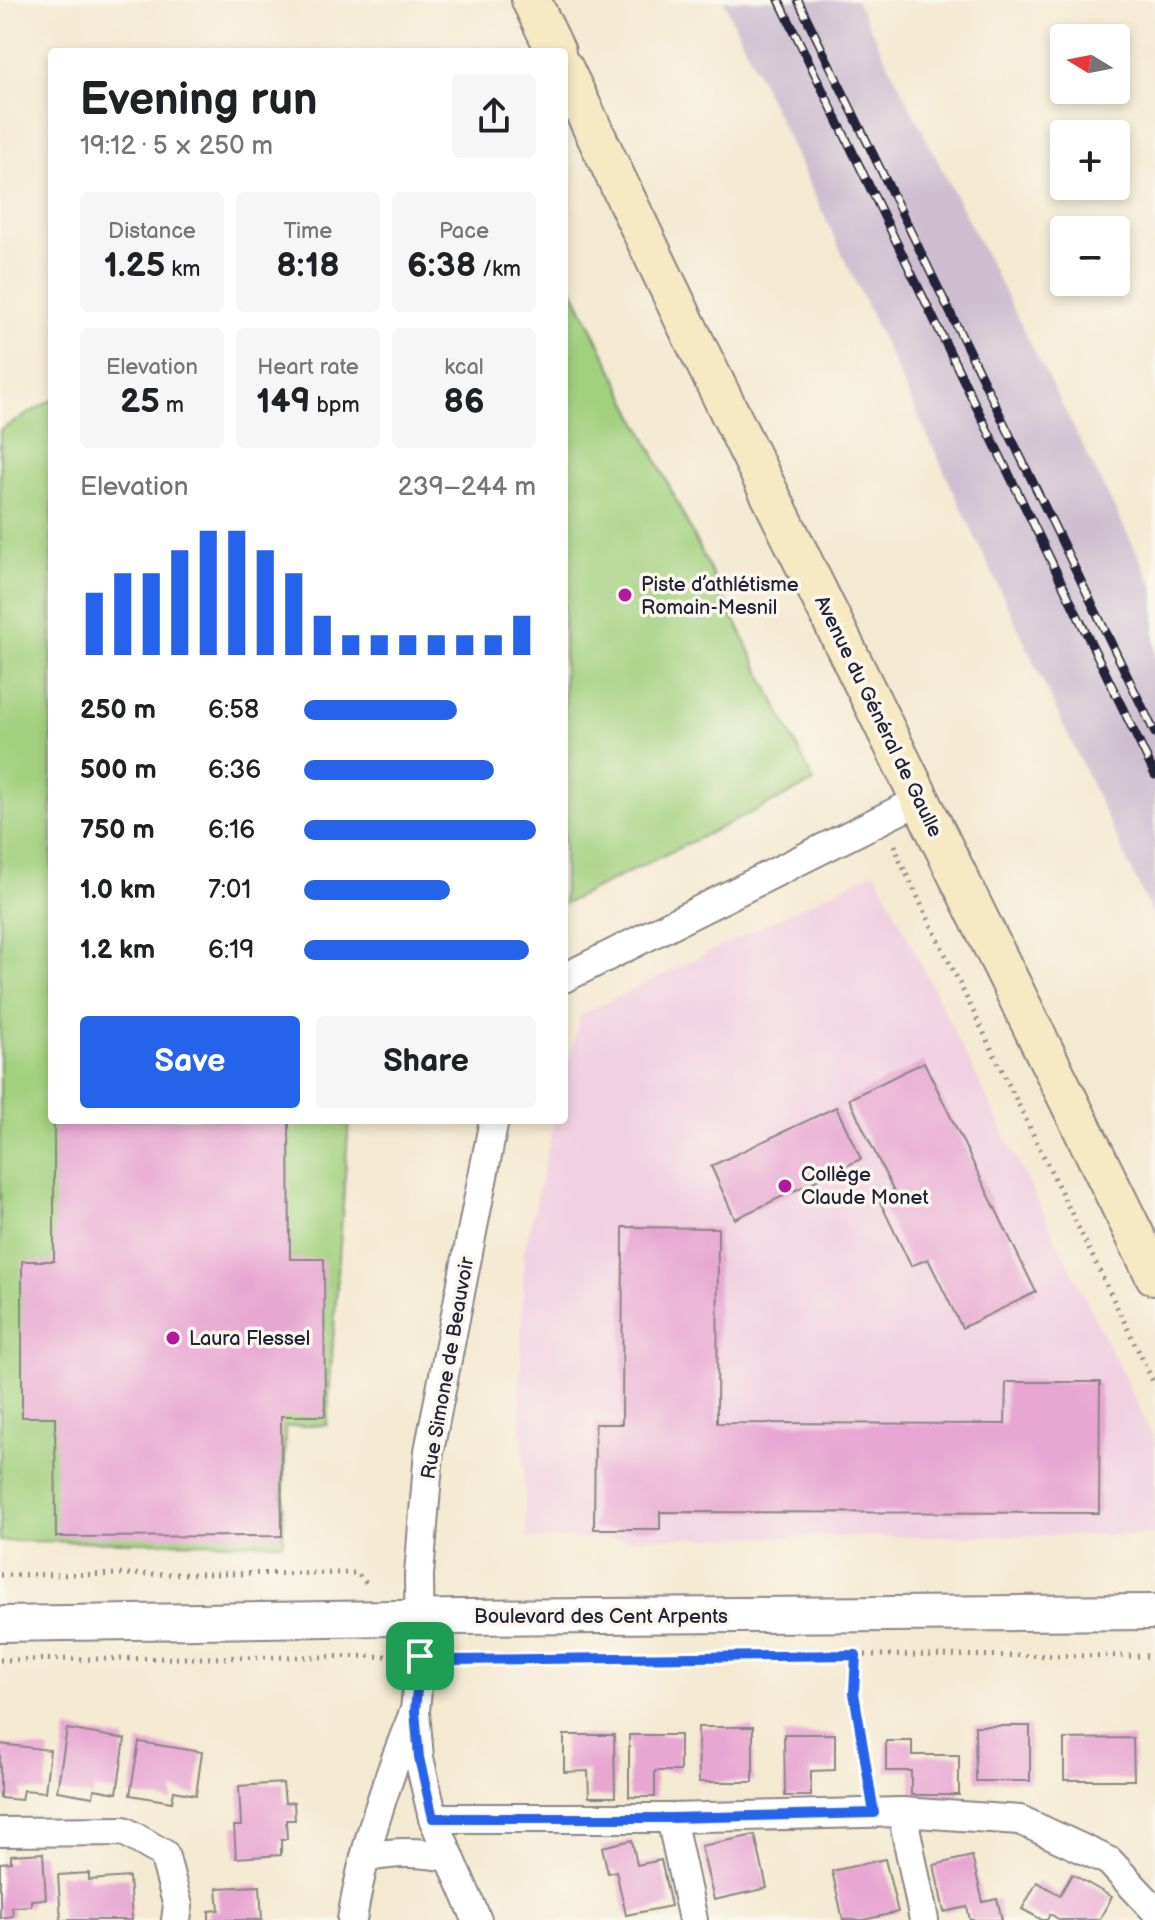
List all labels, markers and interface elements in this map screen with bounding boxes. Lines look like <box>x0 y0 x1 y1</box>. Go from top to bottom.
north arrow <box>1050 24 1130 104</box>
map controls <box>1050 24 1130 296</box>
text: Evening run <box>80 74 317 127</box>
button: share <box>452 74 536 158</box>
button: + <box>1050 120 1130 200</box>
text: 19:12 · 5 × 250 m <box>80 131 273 162</box>
button: − <box>1050 216 1130 296</box>
text: Distance <box>108 218 196 245</box>
text: Time <box>284 218 332 245</box>
text: Pace <box>439 218 489 245</box>
text: 1.25 <box>104 245 165 286</box>
text: 8:18 <box>276 245 340 286</box>
text: 6:38 <box>407 245 476 286</box>
text: km <box>165 256 200 283</box>
text: /km <box>476 256 521 283</box>
text: Elevation <box>106 354 198 381</box>
text: Heart rate <box>257 354 359 381</box>
text: kcal <box>444 354 484 381</box>
text: 25 <box>120 381 160 422</box>
text: 149 <box>256 381 310 422</box>
text: 86 <box>443 381 485 422</box>
text: m <box>160 392 184 419</box>
text: bpm <box>310 392 360 419</box>
text: Elevation <box>80 472 188 503</box>
text: 239–244 m <box>398 472 536 503</box>
place label: Piste d’athlétisme Romain-Mesnil <box>641 573 799 620</box>
marker: Piste d’athlétisme Romain-Mesnil <box>616 586 634 604</box>
street label: Avenue du Général de Gaulle <box>809 592 947 841</box>
text: 250 m <box>80 695 156 726</box>
text: 6:58 <box>208 695 259 726</box>
text: 500 m <box>80 755 157 786</box>
text: 6:36 <box>208 755 261 786</box>
text: 750 m <box>80 815 155 846</box>
text: 6:16 <box>208 815 255 846</box>
text: 1.0 km <box>80 875 156 906</box>
text: 7:01 <box>208 875 251 906</box>
text: 1.2 km <box>80 935 155 966</box>
text: 6:19 <box>208 935 254 966</box>
button: Save <box>80 1016 300 1108</box>
button: Share <box>316 1016 536 1108</box>
place label: Collège Claude Monet <box>801 1163 929 1210</box>
marker: Collège Claude Monet <box>776 1177 794 1195</box>
street label: Rue Simone de Beauvoir <box>417 1255 479 1481</box>
place label: Laura Flessel <box>189 1327 310 1351</box>
marker: Laura Flessel <box>164 1329 182 1347</box>
street label: Boulevard des Cent Arpents <box>474 1605 728 1629</box>
pin <box>386 1622 454 1690</box>
icon: arrive <box>398 1634 442 1678</box>

